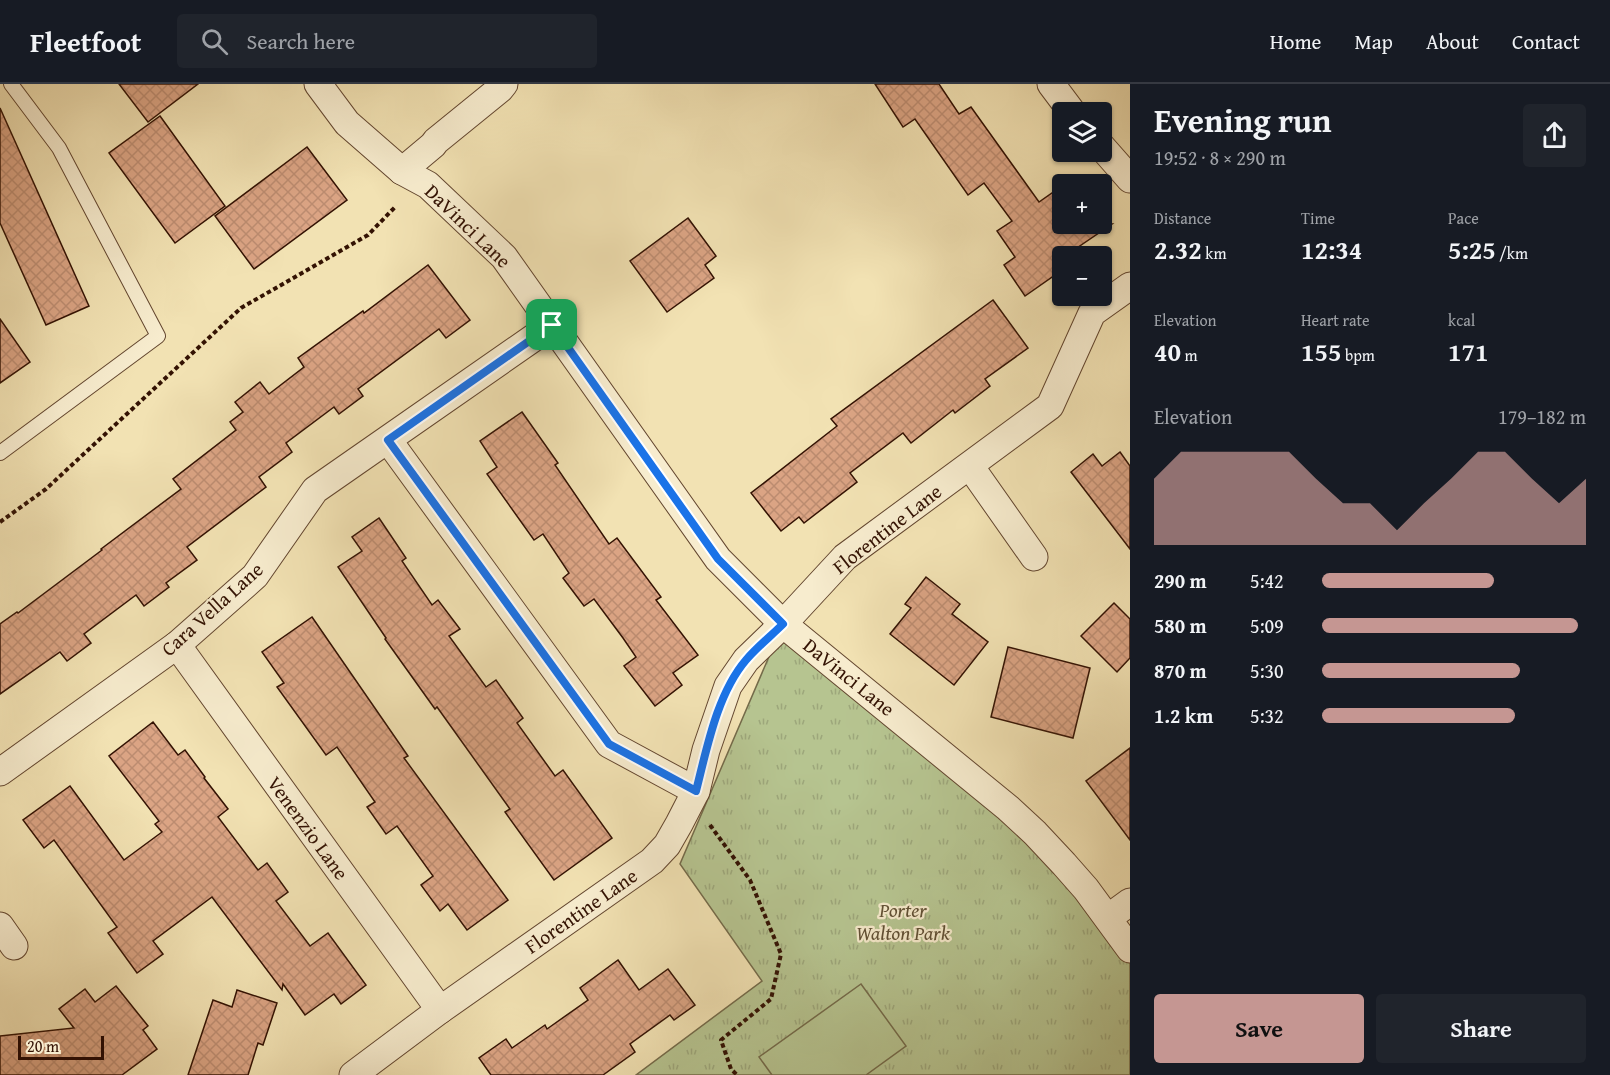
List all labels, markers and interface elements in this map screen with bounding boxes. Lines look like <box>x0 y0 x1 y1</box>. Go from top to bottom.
search box <box>177 14 597 68</box>
text: Fleetfoot <box>30 21 141 62</box>
icon: search <box>198 25 231 58</box>
text: Search here <box>246 25 355 57</box>
text: Home <box>1270 26 1321 57</box>
text: Map <box>1354 26 1393 57</box>
text: About <box>1426 26 1479 57</box>
text: Contact <box>1512 26 1580 57</box>
text: Evening run <box>1154 96 1331 144</box>
map controls <box>1052 102 1112 306</box>
button: layers <box>1052 102 1112 162</box>
button: share <box>1523 104 1586 167</box>
text: 19:52 · 8 × 290 m <box>1154 143 1286 172</box>
button: + <box>1052 174 1112 234</box>
street label: DaVinci Lane <box>419 177 518 274</box>
text: Distance <box>1154 206 1211 230</box>
text: Time <box>1301 206 1335 230</box>
text: Pace <box>1448 206 1479 230</box>
text: 2.32 <box>1154 230 1202 269</box>
text: 12:34 <box>1301 230 1362 269</box>
text: 5:25 <box>1448 230 1496 269</box>
text: km <box>1202 241 1226 265</box>
text: /km <box>1496 241 1528 265</box>
button: − <box>1052 246 1112 306</box>
pin <box>526 299 577 350</box>
icon: arrive <box>535 308 568 341</box>
text: Elevation <box>1154 308 1217 332</box>
text: Heart rate <box>1301 308 1370 332</box>
text: kcal <box>1448 308 1475 332</box>
text: 40 <box>1154 332 1181 371</box>
text: 155 <box>1301 332 1341 371</box>
text: 171 <box>1448 332 1488 371</box>
text: m <box>1181 343 1198 367</box>
text: bpm <box>1341 343 1375 367</box>
text: Elevation <box>1154 402 1232 431</box>
text: 179–182 m <box>1498 402 1586 431</box>
street label: Florentine Lane <box>826 477 947 581</box>
street label: Cara Vella Lane <box>154 555 269 662</box>
text: 290 m <box>1154 566 1207 595</box>
text: 5:42 <box>1250 566 1284 595</box>
text: 580 m <box>1154 611 1207 640</box>
text: 5:09 <box>1250 611 1284 640</box>
street label: DaVinci Lane <box>797 631 901 723</box>
text: 870 m <box>1154 656 1207 685</box>
text: 5:30 <box>1250 656 1284 685</box>
text: 1.2 km <box>1154 701 1213 730</box>
text: 5:32 <box>1250 701 1284 730</box>
street label: Venenzio Lane <box>261 770 356 886</box>
street label: Florentine Lane <box>518 861 643 960</box>
park label: Porter Walton Park <box>856 895 951 947</box>
button: Save <box>1154 994 1364 1063</box>
button: Share <box>1376 994 1586 1063</box>
scale bar <box>18 1033 104 1060</box>
text: 20 m <box>27 1034 59 1058</box>

